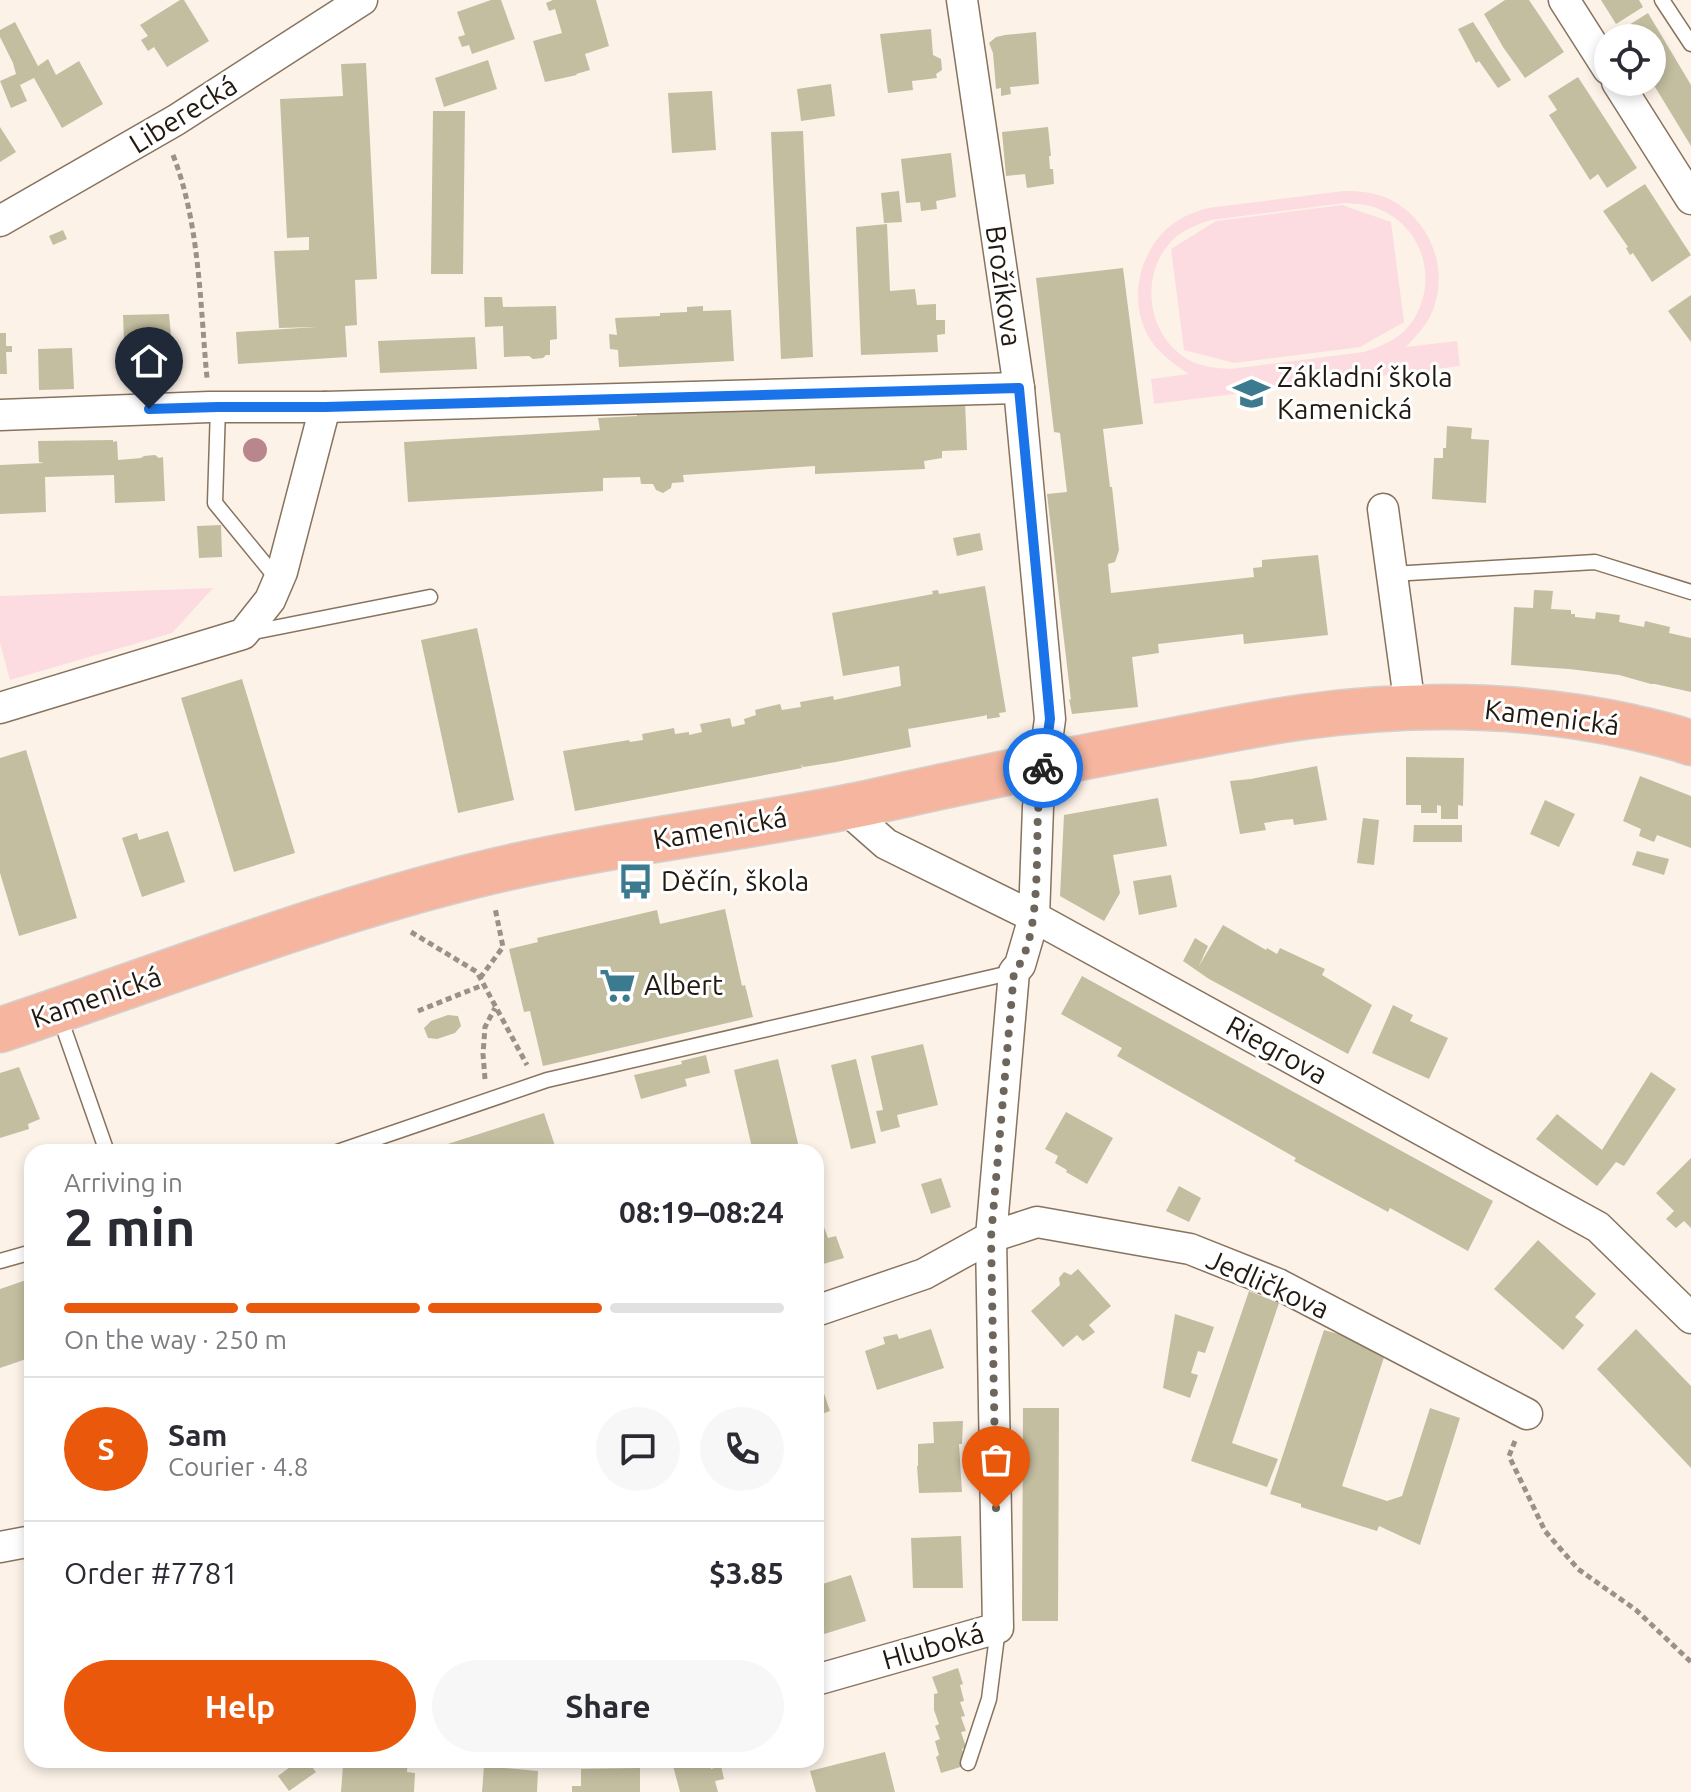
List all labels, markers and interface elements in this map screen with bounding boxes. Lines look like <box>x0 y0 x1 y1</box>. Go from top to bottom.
map controls <box>1594 24 1666 96</box>
button: locate <box>1594 24 1666 96</box>
street label: Liberecká <box>123 69 242 159</box>
street label: Brožíkova <box>981 223 1028 349</box>
pin <box>115 327 183 409</box>
icon: home <box>127 339 171 383</box>
place label: Základní škola Kamenická <box>1277 361 1453 424</box>
school or university icon: Základní škola Kamenická <box>1232 374 1270 412</box>
street label: Kamenická <box>1483 693 1621 740</box>
courier <box>1003 728 1083 808</box>
icon: bike <box>1021 746 1065 790</box>
street label: Kamenická <box>651 800 789 855</box>
bus stop icon: Děčín, škola <box>616 862 654 900</box>
place label: Děčín, škola <box>661 865 809 896</box>
street label: Kamenická <box>27 960 165 1033</box>
supermarket icon: Albert <box>599 966 637 1004</box>
place label: Albert <box>644 969 723 1000</box>
street label: Riegrova <box>1221 1009 1333 1090</box>
text: Arriving in <box>64 1168 183 1197</box>
text: 08:19–08:24 <box>619 1195 784 1229</box>
text: 2 min <box>64 1198 195 1256</box>
street label: Jedličkova <box>1202 1243 1334 1324</box>
text: On the way · 250 m <box>64 1325 287 1354</box>
button: chat <box>596 1407 680 1491</box>
button: phone <box>700 1407 784 1491</box>
text: Sam <box>168 1418 227 1452</box>
pin <box>962 1426 1030 1508</box>
text: S <box>97 1432 115 1466</box>
icon: bag <box>974 1438 1018 1482</box>
text: Courier · 4.8 <box>168 1452 308 1481</box>
text: Order #7781 <box>64 1556 238 1590</box>
text: $3.85 <box>709 1556 784 1590</box>
street label: Hluboká <box>879 1616 987 1675</box>
button: Help <box>64 1660 416 1752</box>
button: Share <box>432 1660 784 1752</box>

